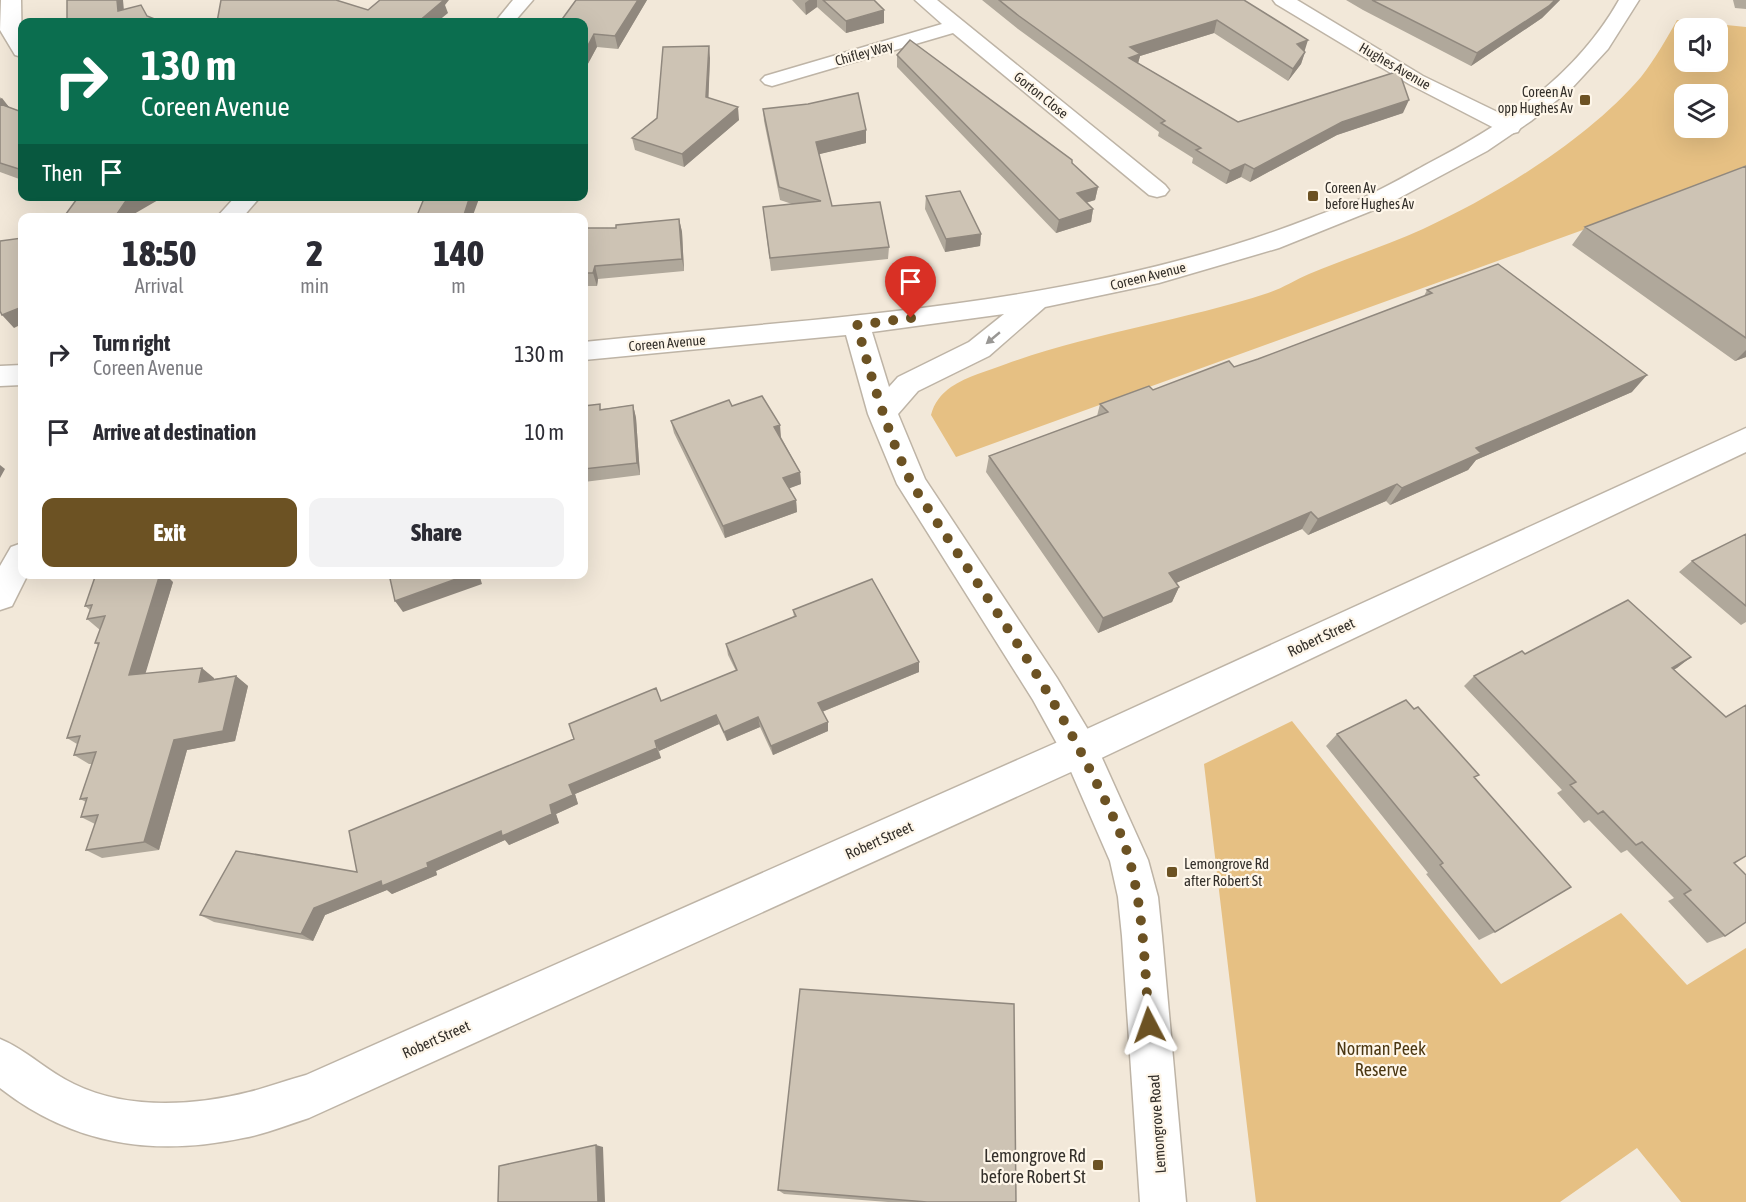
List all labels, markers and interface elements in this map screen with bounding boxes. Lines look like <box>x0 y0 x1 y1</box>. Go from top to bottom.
map controls <box>1674 18 1728 138</box>
button: sound <box>1674 18 1728 72</box>
street label: Chifley Way <box>833 37 895 69</box>
street label: Hughes Avenue <box>1356 39 1434 93</box>
text: 130 m <box>141 41 236 89</box>
icon: right <box>42 42 120 120</box>
street label: Gorton Close <box>1011 68 1071 122</box>
place label: Coreen Av opp Hughes Av <box>1498 84 1573 116</box>
button: layers <box>1674 84 1728 138</box>
text: Coreen Avenue <box>141 91 290 122</box>
marker: Coreen Av opp Hughes Av <box>1578 93 1592 107</box>
icon: arrive <box>95 156 128 189</box>
text: Then <box>42 160 83 186</box>
place label: Coreen Av before Hughes Av <box>1325 180 1415 212</box>
marker: Coreen Av before Hughes Av <box>1306 189 1320 203</box>
text: 18:50 <box>122 232 196 274</box>
text: 2 <box>306 232 323 274</box>
text: 140 <box>433 232 484 274</box>
pin <box>885 256 936 318</box>
street label: Coreen Avenue <box>1109 259 1187 293</box>
icon: arrive <box>894 265 927 298</box>
text: Arrival <box>135 274 184 297</box>
text: min <box>300 274 329 297</box>
text: m <box>451 274 466 297</box>
text: Turn right <box>93 330 170 356</box>
one-way arrow <box>985 331 1001 344</box>
street label: Coreen Avenue <box>628 332 706 354</box>
icon: right <box>42 338 75 371</box>
text: 130 m <box>514 341 564 367</box>
text: Coreen Avenue <box>93 356 203 379</box>
icon: arrive <box>42 416 75 449</box>
text: Arrive at destination <box>93 419 256 445</box>
text: 10 m <box>524 419 564 445</box>
button: Exit <box>42 498 297 567</box>
button: Share <box>309 498 564 567</box>
street label: Robert Street <box>1285 614 1357 660</box>
street label: Robert Street <box>843 818 915 862</box>
place label: Lemongrove Rd after Robert St <box>1184 855 1269 889</box>
marker: Lemongrove Rd after Robert St <box>1165 865 1179 879</box>
position arrow <box>1117 993 1181 1057</box>
street label: Robert Street <box>400 1017 472 1061</box>
park label: Norman Peek Reserve <box>1336 1038 1426 1080</box>
street label: Lemongrove Road <box>1145 1074 1169 1174</box>
place label: Lemongrove Rd before Robert St <box>980 1145 1086 1187</box>
marker: Lemongrove Rd before Robert St <box>1091 1158 1105 1172</box>

